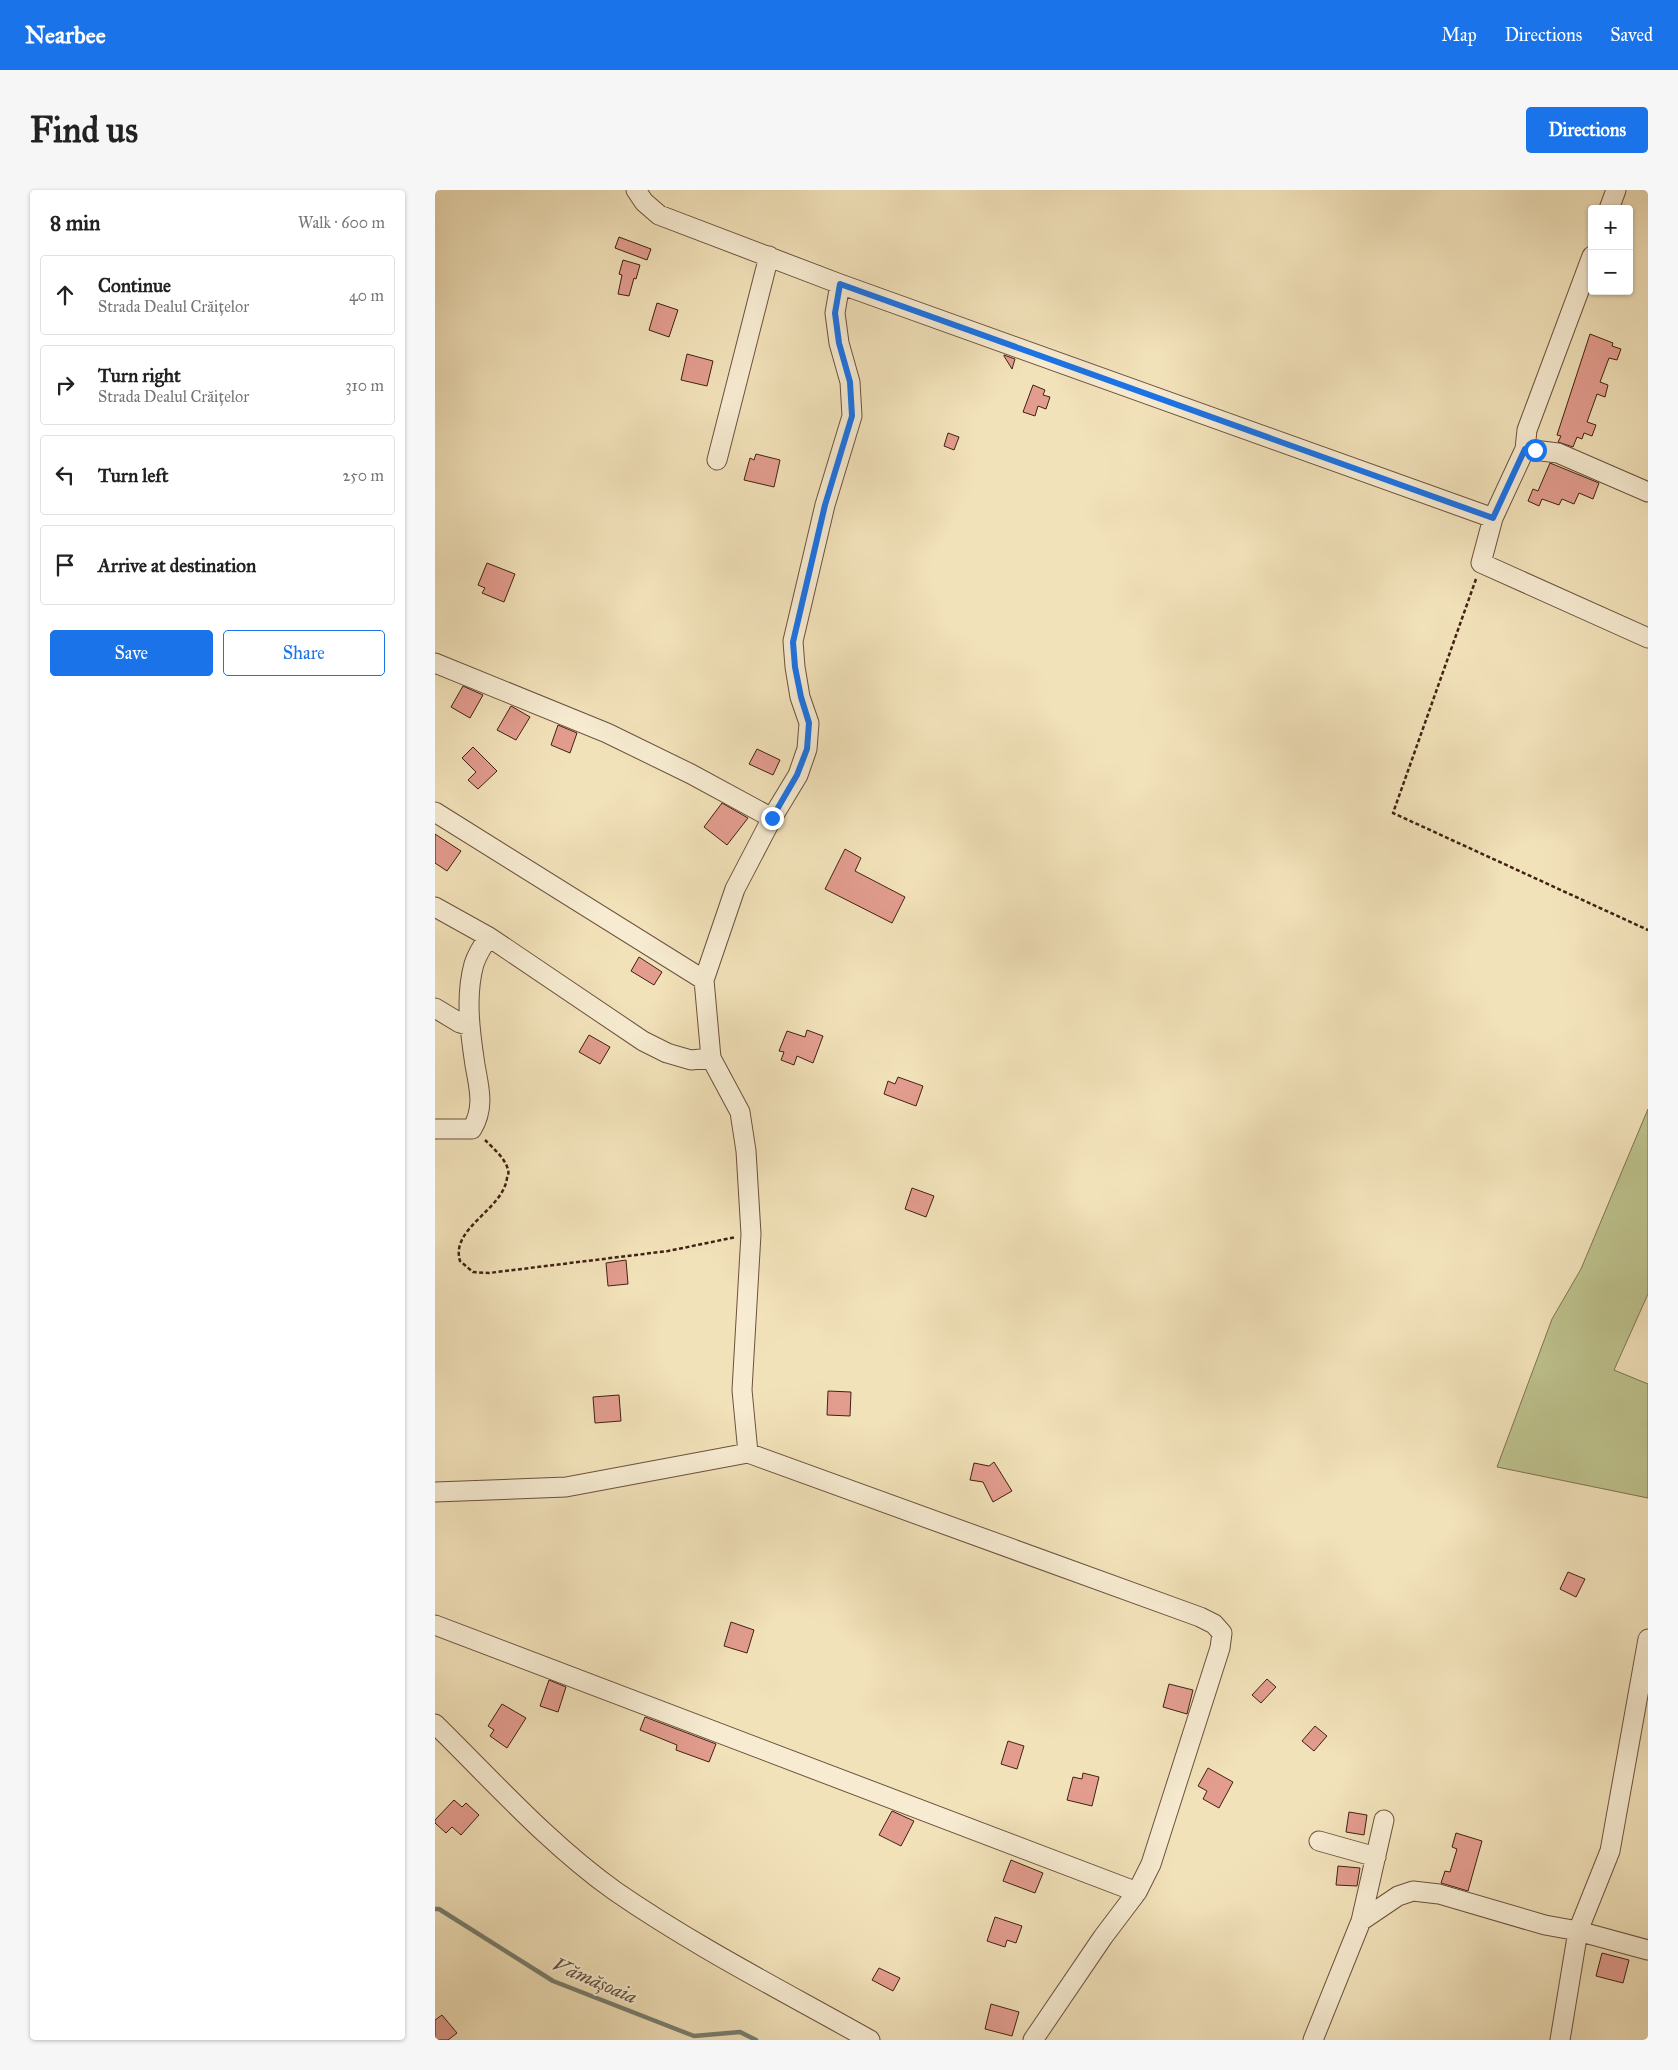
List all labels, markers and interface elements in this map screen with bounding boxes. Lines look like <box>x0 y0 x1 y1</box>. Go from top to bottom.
text: Nearbee <box>25 20 106 50</box>
text: Map <box>1441 24 1477 46</box>
text: Directions <box>1505 24 1582 46</box>
text: Saved <box>1610 24 1653 46</box>
button: Directions <box>1526 107 1648 153</box>
text: Find us <box>30 109 138 152</box>
map controls <box>1588 205 1633 295</box>
button: + <box>1588 205 1633 250</box>
text: 8 min <box>50 210 100 236</box>
text: Walk · 600 m <box>298 213 385 232</box>
button: − <box>1588 250 1633 295</box>
text: Continue <box>98 274 171 297</box>
icon: ahead <box>51 281 79 309</box>
text: 40 m <box>349 286 384 305</box>
text: Strada Dealul Crăițelor <box>98 297 249 316</box>
text: Turn right <box>98 364 181 387</box>
icon: right <box>51 371 79 399</box>
text: 310 m <box>345 376 384 395</box>
text: Strada Dealul Crăițelor <box>98 387 249 406</box>
route start <box>1524 439 1547 462</box>
icon: left <box>51 461 79 489</box>
text: Turn left <box>98 464 168 487</box>
text: 250 m <box>343 466 384 485</box>
icon: arrive <box>51 551 79 579</box>
text: Arrive at destination <box>98 554 256 577</box>
button: Save <box>50 630 213 676</box>
button: Share <box>223 630 385 676</box>
route end <box>761 807 784 830</box>
water label: Vămășoaia <box>549 1952 641 2008</box>

